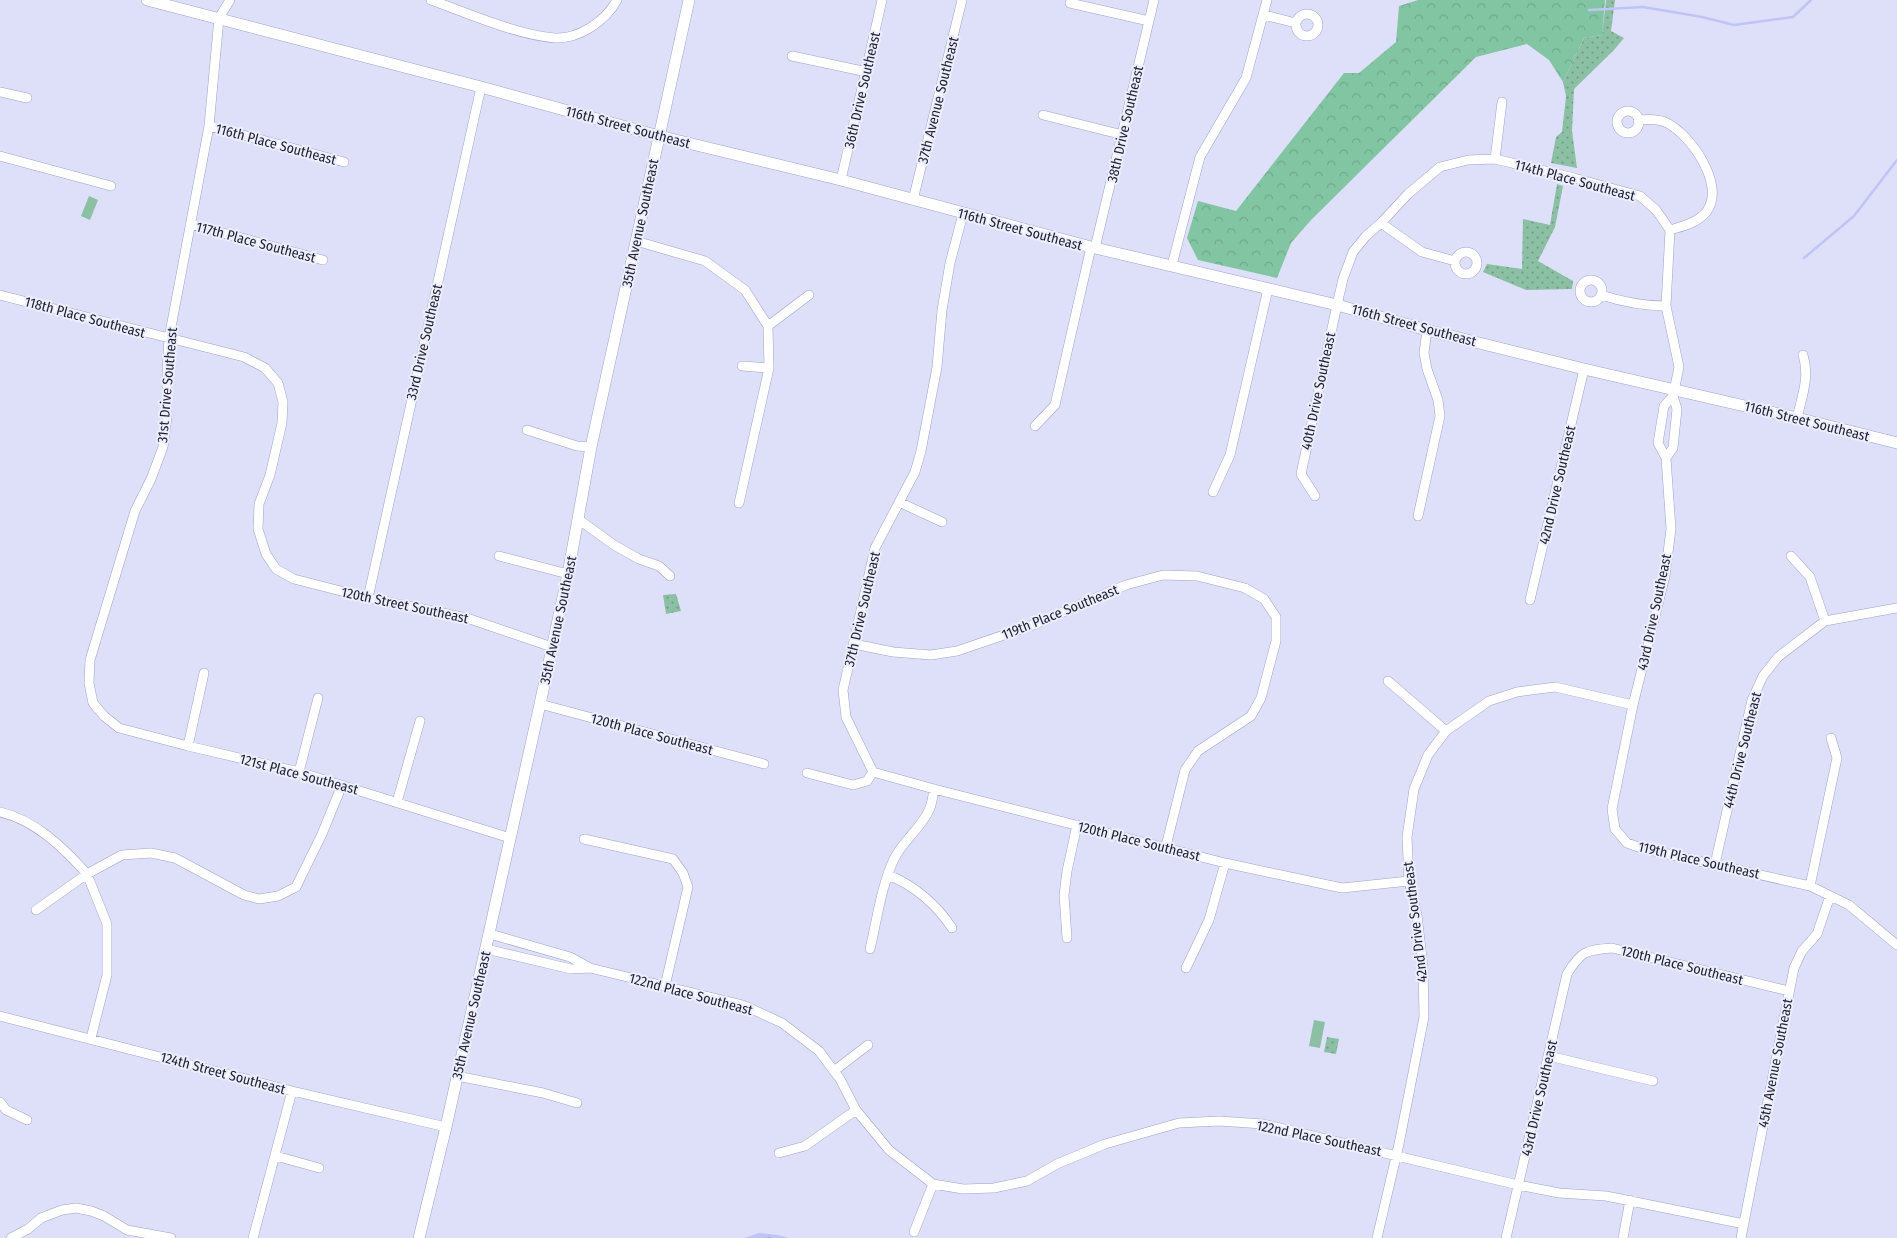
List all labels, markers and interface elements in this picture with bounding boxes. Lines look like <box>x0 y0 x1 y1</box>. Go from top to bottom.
street label: 36th Drive Southeast <box>841 30 884 150</box>
street label: 37th Avenue Southeast <box>914 34 963 165</box>
street label: 38th Drive Southeast <box>1104 64 1147 184</box>
street label: 116th Street Southeast <box>564 103 692 152</box>
street label: 116th Place Southeast <box>214 120 338 169</box>
street label: 114th Place Southeast <box>1513 156 1637 205</box>
street label: 35th Avenue Southeast <box>619 157 663 289</box>
street label: 116th Street Southeast <box>956 205 1084 254</box>
street label: 117th Place Southeast <box>194 218 318 267</box>
street label: 33rd Drive Southeast <box>403 282 446 402</box>
street label: 118th Place Southeast <box>23 293 147 342</box>
street label: 116th Street Southeast <box>1350 301 1478 350</box>
street label: 31st Drive Southeast <box>154 326 181 444</box>
street label: 40th Drive Southeast <box>1298 330 1339 452</box>
street label: 116th Street Southeast <box>1743 398 1872 445</box>
street label: 42nd Drive Southeast <box>1536 424 1580 546</box>
street label: 37th Drive Southeast <box>841 549 884 668</box>
street label: 43rd Drive Southeast <box>1634 552 1675 672</box>
street label: 35th Avenue Southeast <box>537 554 581 686</box>
street label: 119th Place Southeast <box>999 581 1121 644</box>
street label: 120th Street Southeast <box>340 584 470 627</box>
street label: 44th Drive Southeast <box>1720 690 1765 810</box>
street label: 120th Place Southeast <box>589 710 715 759</box>
street label: 121st Place Southeast <box>238 750 360 799</box>
street label: 120th Place Southeast <box>1076 818 1202 865</box>
street label: 119th Place Southeast <box>1637 838 1762 883</box>
street label: 42nd Drive Southeast <box>1400 860 1431 983</box>
street label: 120th Place Southeast <box>1619 942 1745 989</box>
street label: 35th Avenue Southeast <box>448 949 495 1081</box>
street label: 122nd Place Southeast <box>627 970 755 1019</box>
street label: 45th Avenue Southeast <box>1755 997 1796 1129</box>
street label: 43rd Drive Southeast <box>1518 1038 1561 1158</box>
street label: 124th Street Southeast <box>158 1049 288 1098</box>
street label: 122nd Place Southeast <box>1255 1117 1383 1160</box>

